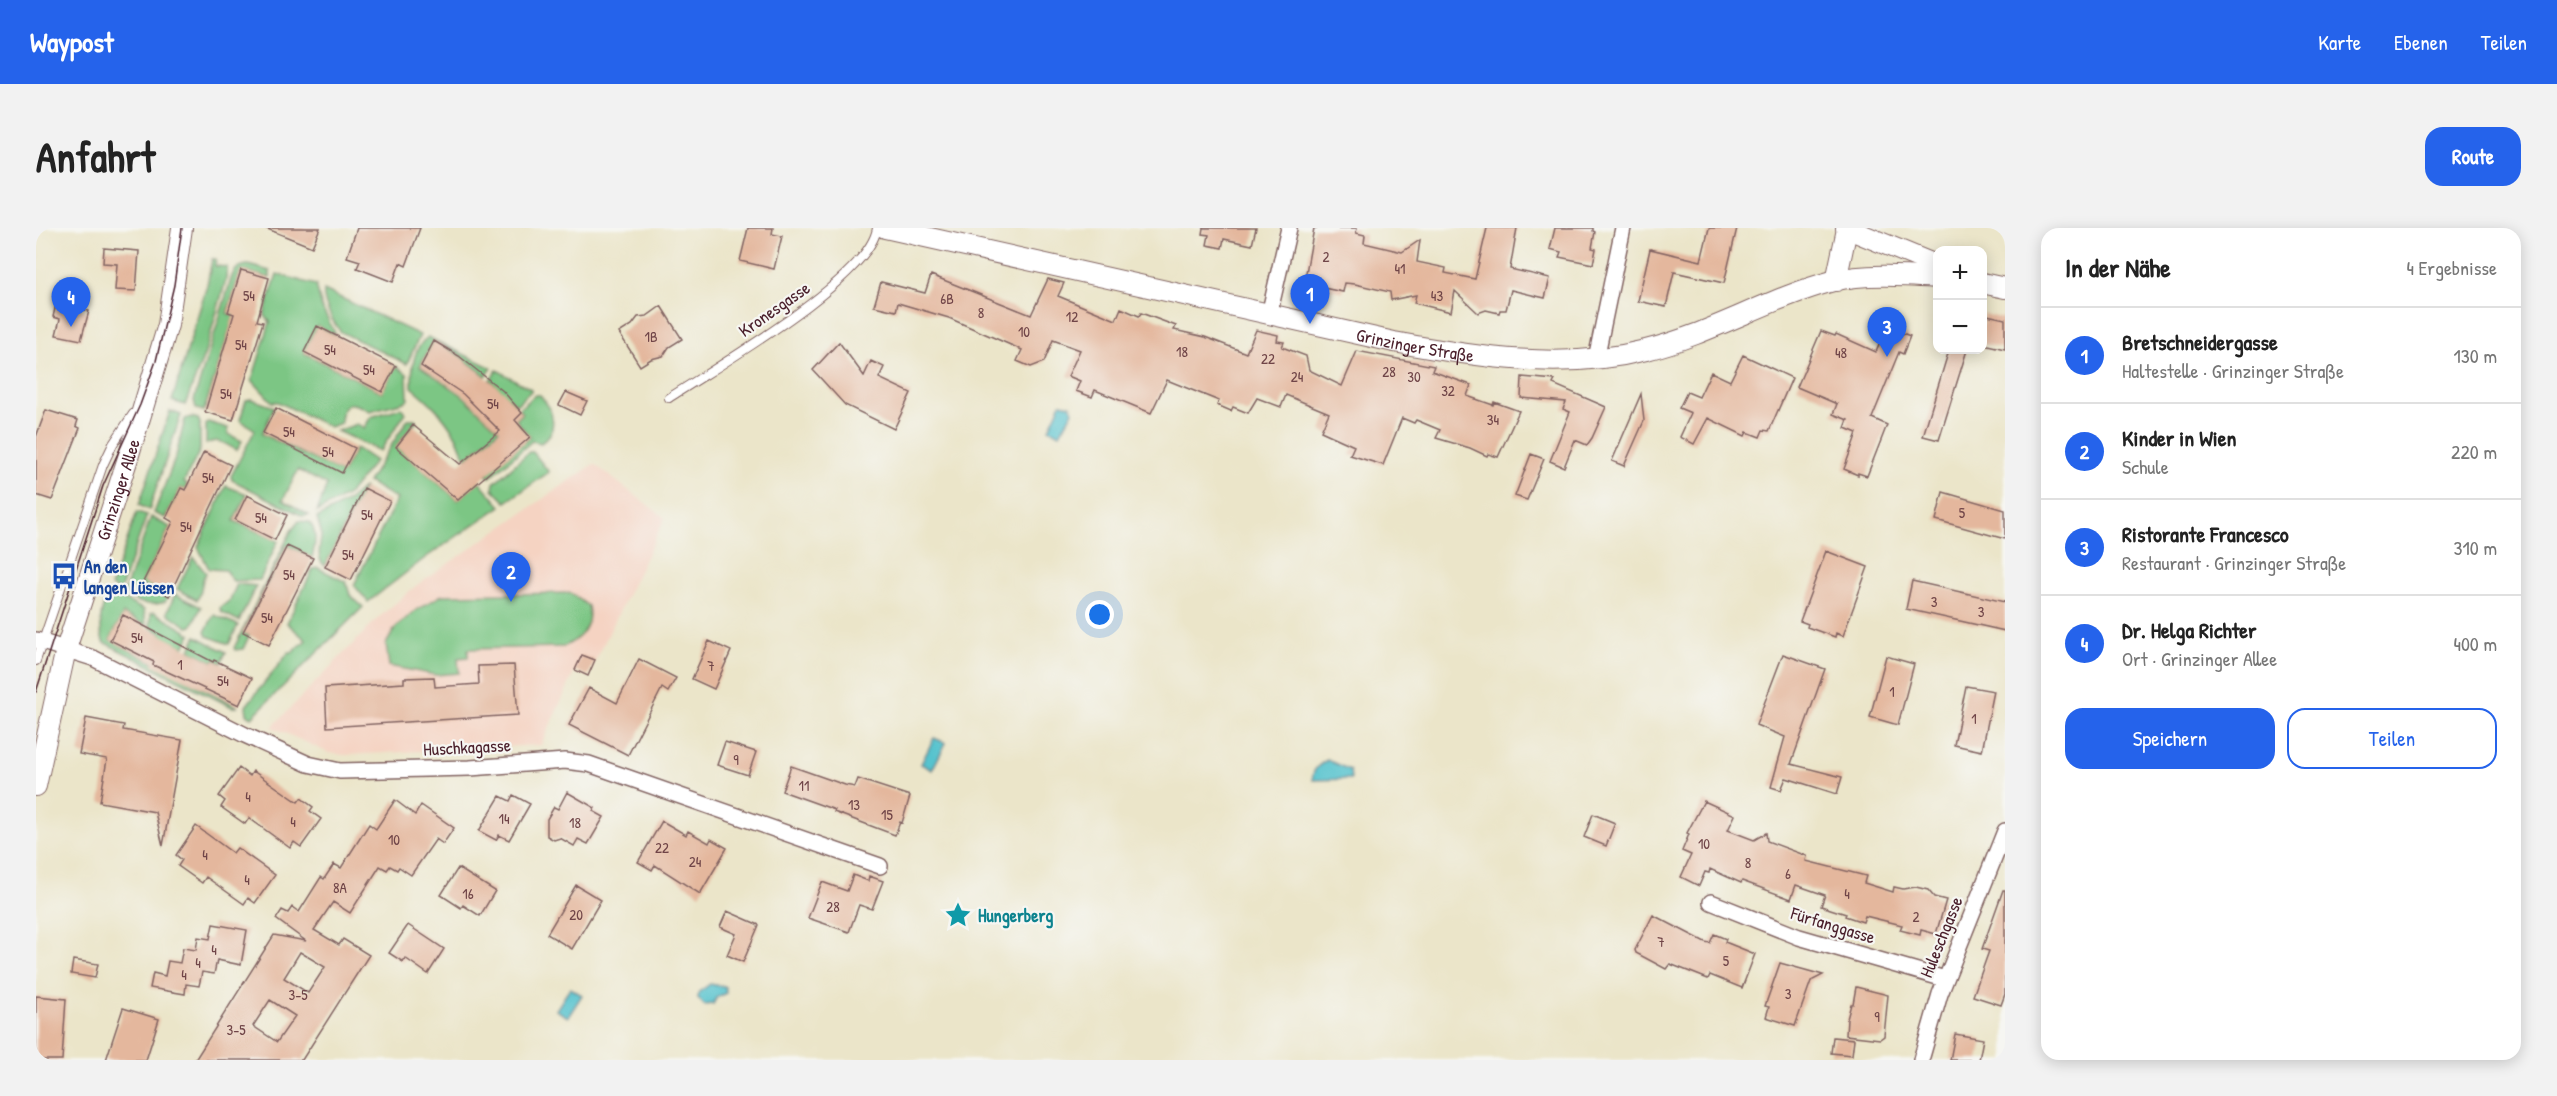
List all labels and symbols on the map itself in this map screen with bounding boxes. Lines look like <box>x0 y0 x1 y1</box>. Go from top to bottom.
house number: 2 <box>1322 246 1330 267</box>
house number: 41 <box>1394 258 1406 279</box>
pin: 1 <box>1290 274 1330 324</box>
street label: Kronesgasse <box>733 275 815 343</box>
pin: 4 <box>51 278 90 327</box>
house number: 54 <box>243 285 255 306</box>
house number: 43 <box>1431 285 1443 306</box>
house number: 6B <box>940 288 954 309</box>
house number: 8 <box>978 302 984 323</box>
house number: 12 <box>1066 306 1078 327</box>
pin: 3 <box>1868 308 1906 357</box>
house number: 10 <box>1018 321 1030 342</box>
street label: Grinzinger Straße <box>1354 321 1476 367</box>
house number: 1B <box>644 326 658 347</box>
house number: 54 <box>235 334 247 355</box>
house number: 54 <box>324 339 336 360</box>
house number: 18 <box>1176 341 1188 362</box>
house number: 48 <box>1835 342 1847 363</box>
house number: 22 <box>1261 348 1275 369</box>
house number: 54 <box>363 359 375 380</box>
house number: 28 <box>1382 361 1396 382</box>
house number: 24 <box>1291 366 1304 387</box>
house number: 30 <box>1407 366 1421 387</box>
house number: 32 <box>1441 380 1455 401</box>
house number: 54 <box>220 383 232 404</box>
house number: 54 <box>487 393 499 414</box>
house number: 34 <box>1487 409 1500 430</box>
house number: 54 <box>283 421 295 442</box>
street label: Grinzinger Allee <box>90 436 145 543</box>
house number: 54 <box>322 441 334 462</box>
house number: 54 <box>202 467 214 488</box>
house number: 5 <box>1959 502 1966 523</box>
house number: 54 <box>361 504 373 525</box>
house number: 54 <box>255 507 267 528</box>
house number: 54 <box>180 516 192 537</box>
house number: 54 <box>342 544 354 565</box>
pin: 2 <box>492 552 530 602</box>
place label: An den langen Lüssen <box>84 554 175 601</box>
bus stop icon: An den langen Lüssen <box>49 561 79 591</box>
house number: 54 <box>283 564 295 585</box>
house number: 3 <box>1931 591 1938 612</box>
your location <box>1085 600 1114 629</box>
house number: 3 <box>1978 601 1985 622</box>
house number: 54 <box>261 607 273 628</box>
house number: 54 <box>131 627 143 648</box>
house number: 1 <box>177 654 183 675</box>
house number: 7 <box>707 655 715 676</box>
house number: 54 <box>217 670 229 691</box>
house number: 1 <box>1889 681 1895 702</box>
house number: 1 <box>1971 708 1977 729</box>
street label: Huschkagasse <box>423 732 511 762</box>
house number: 9 <box>733 749 739 770</box>
house number: 11 <box>799 775 809 796</box>
house number: 4 <box>245 786 251 807</box>
house number: 13 <box>848 794 860 815</box>
house number: 15 <box>881 804 894 825</box>
house number: 14 <box>498 808 510 829</box>
house number: 4 <box>290 811 296 832</box>
house number: 18 <box>569 812 581 833</box>
house number: 10 <box>388 829 400 850</box>
house number: 10 <box>1698 833 1710 854</box>
house number: 22 <box>655 837 669 858</box>
house number: 4 <box>202 844 208 865</box>
house number: 24 <box>689 851 702 872</box>
house number: 8 <box>1745 852 1751 873</box>
house number: 6 <box>1785 863 1791 884</box>
house number: 4 <box>244 869 250 890</box>
house number: 8A <box>333 877 348 898</box>
house number: 16 <box>462 883 474 904</box>
house number: 4 <box>1844 883 1850 904</box>
street label: Huleschgasse <box>1913 893 1969 981</box>
house number: 28 <box>826 896 840 917</box>
place icon: Hungerberg <box>943 900 973 930</box>
street label: Fürfanggasse <box>1787 900 1878 950</box>
place label: Hungerberg <box>978 903 1053 929</box>
house number: 20 <box>569 904 583 925</box>
house number: 2 <box>1912 906 1920 927</box>
house number: 7 <box>1657 931 1665 952</box>
house number: 4 <box>211 939 217 960</box>
house number: 5 <box>1723 950 1730 971</box>
house number: 4 <box>195 952 201 973</box>
house number: 4 <box>181 964 187 985</box>
house number: 3 <box>1785 983 1792 1004</box>
house number: 3-5 <box>288 984 308 1005</box>
house number: 9 <box>1874 1006 1880 1027</box>
house number: 3-5 <box>226 1019 246 1040</box>

